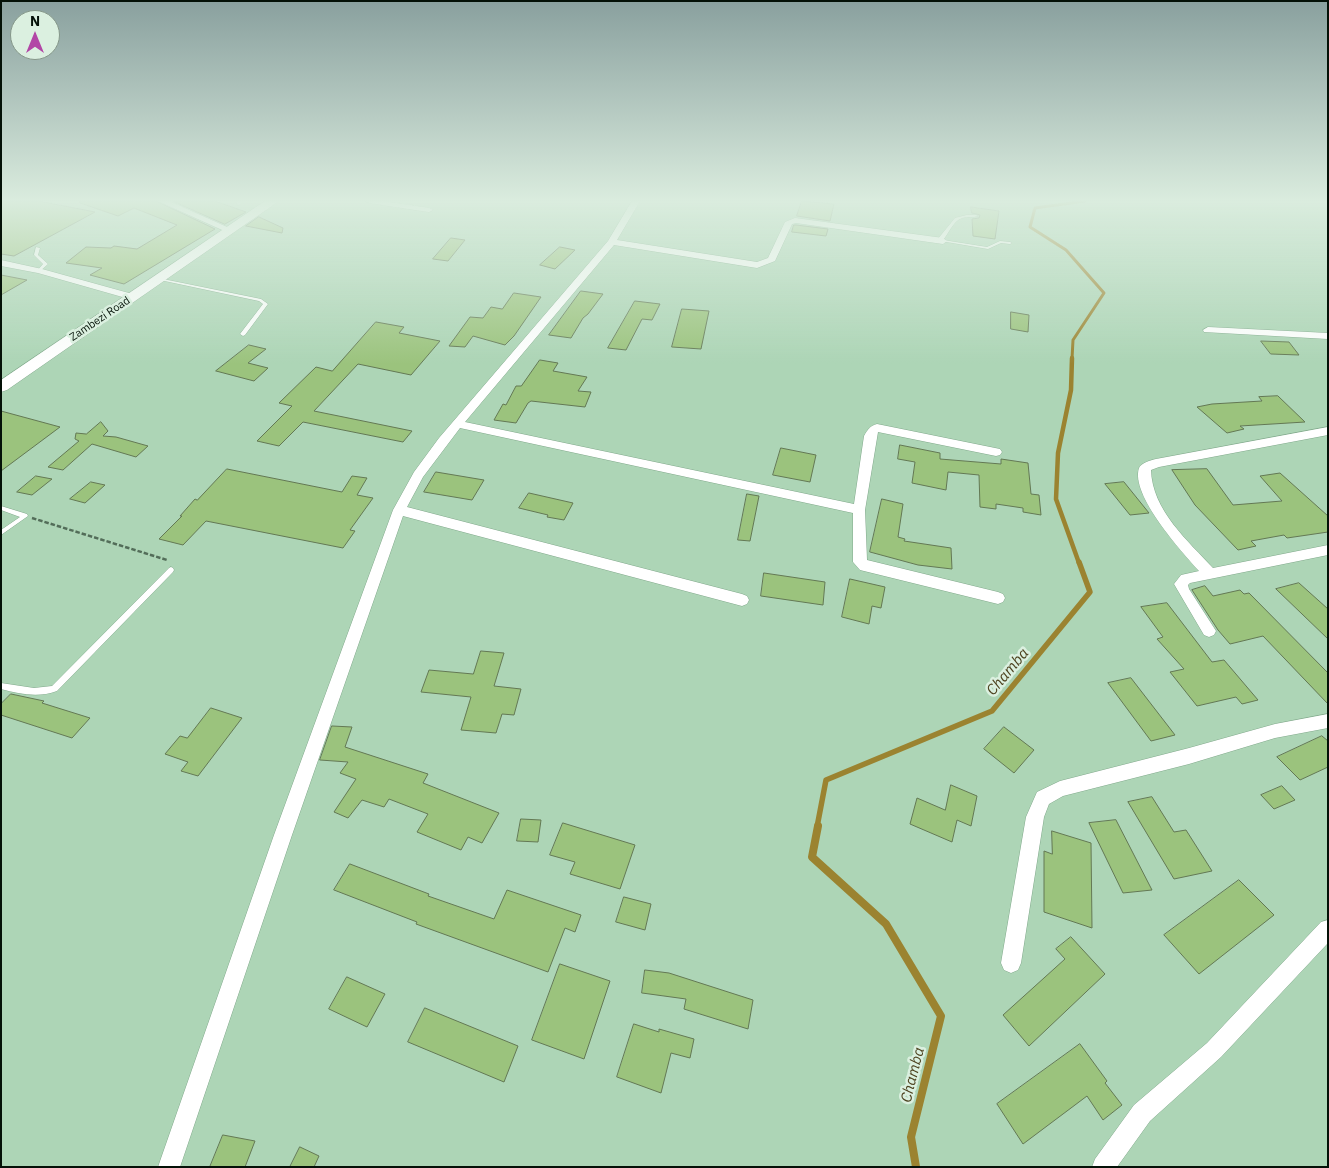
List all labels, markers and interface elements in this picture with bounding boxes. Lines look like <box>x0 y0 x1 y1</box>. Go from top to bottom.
north arrow <box>10 10 60 60</box>
text: N <box>30 12 40 30</box>
street label: Zambezi Road <box>67 294 133 344</box>
water label: Chamba <box>983 645 1033 699</box>
water label: Chamba <box>897 1046 929 1104</box>

